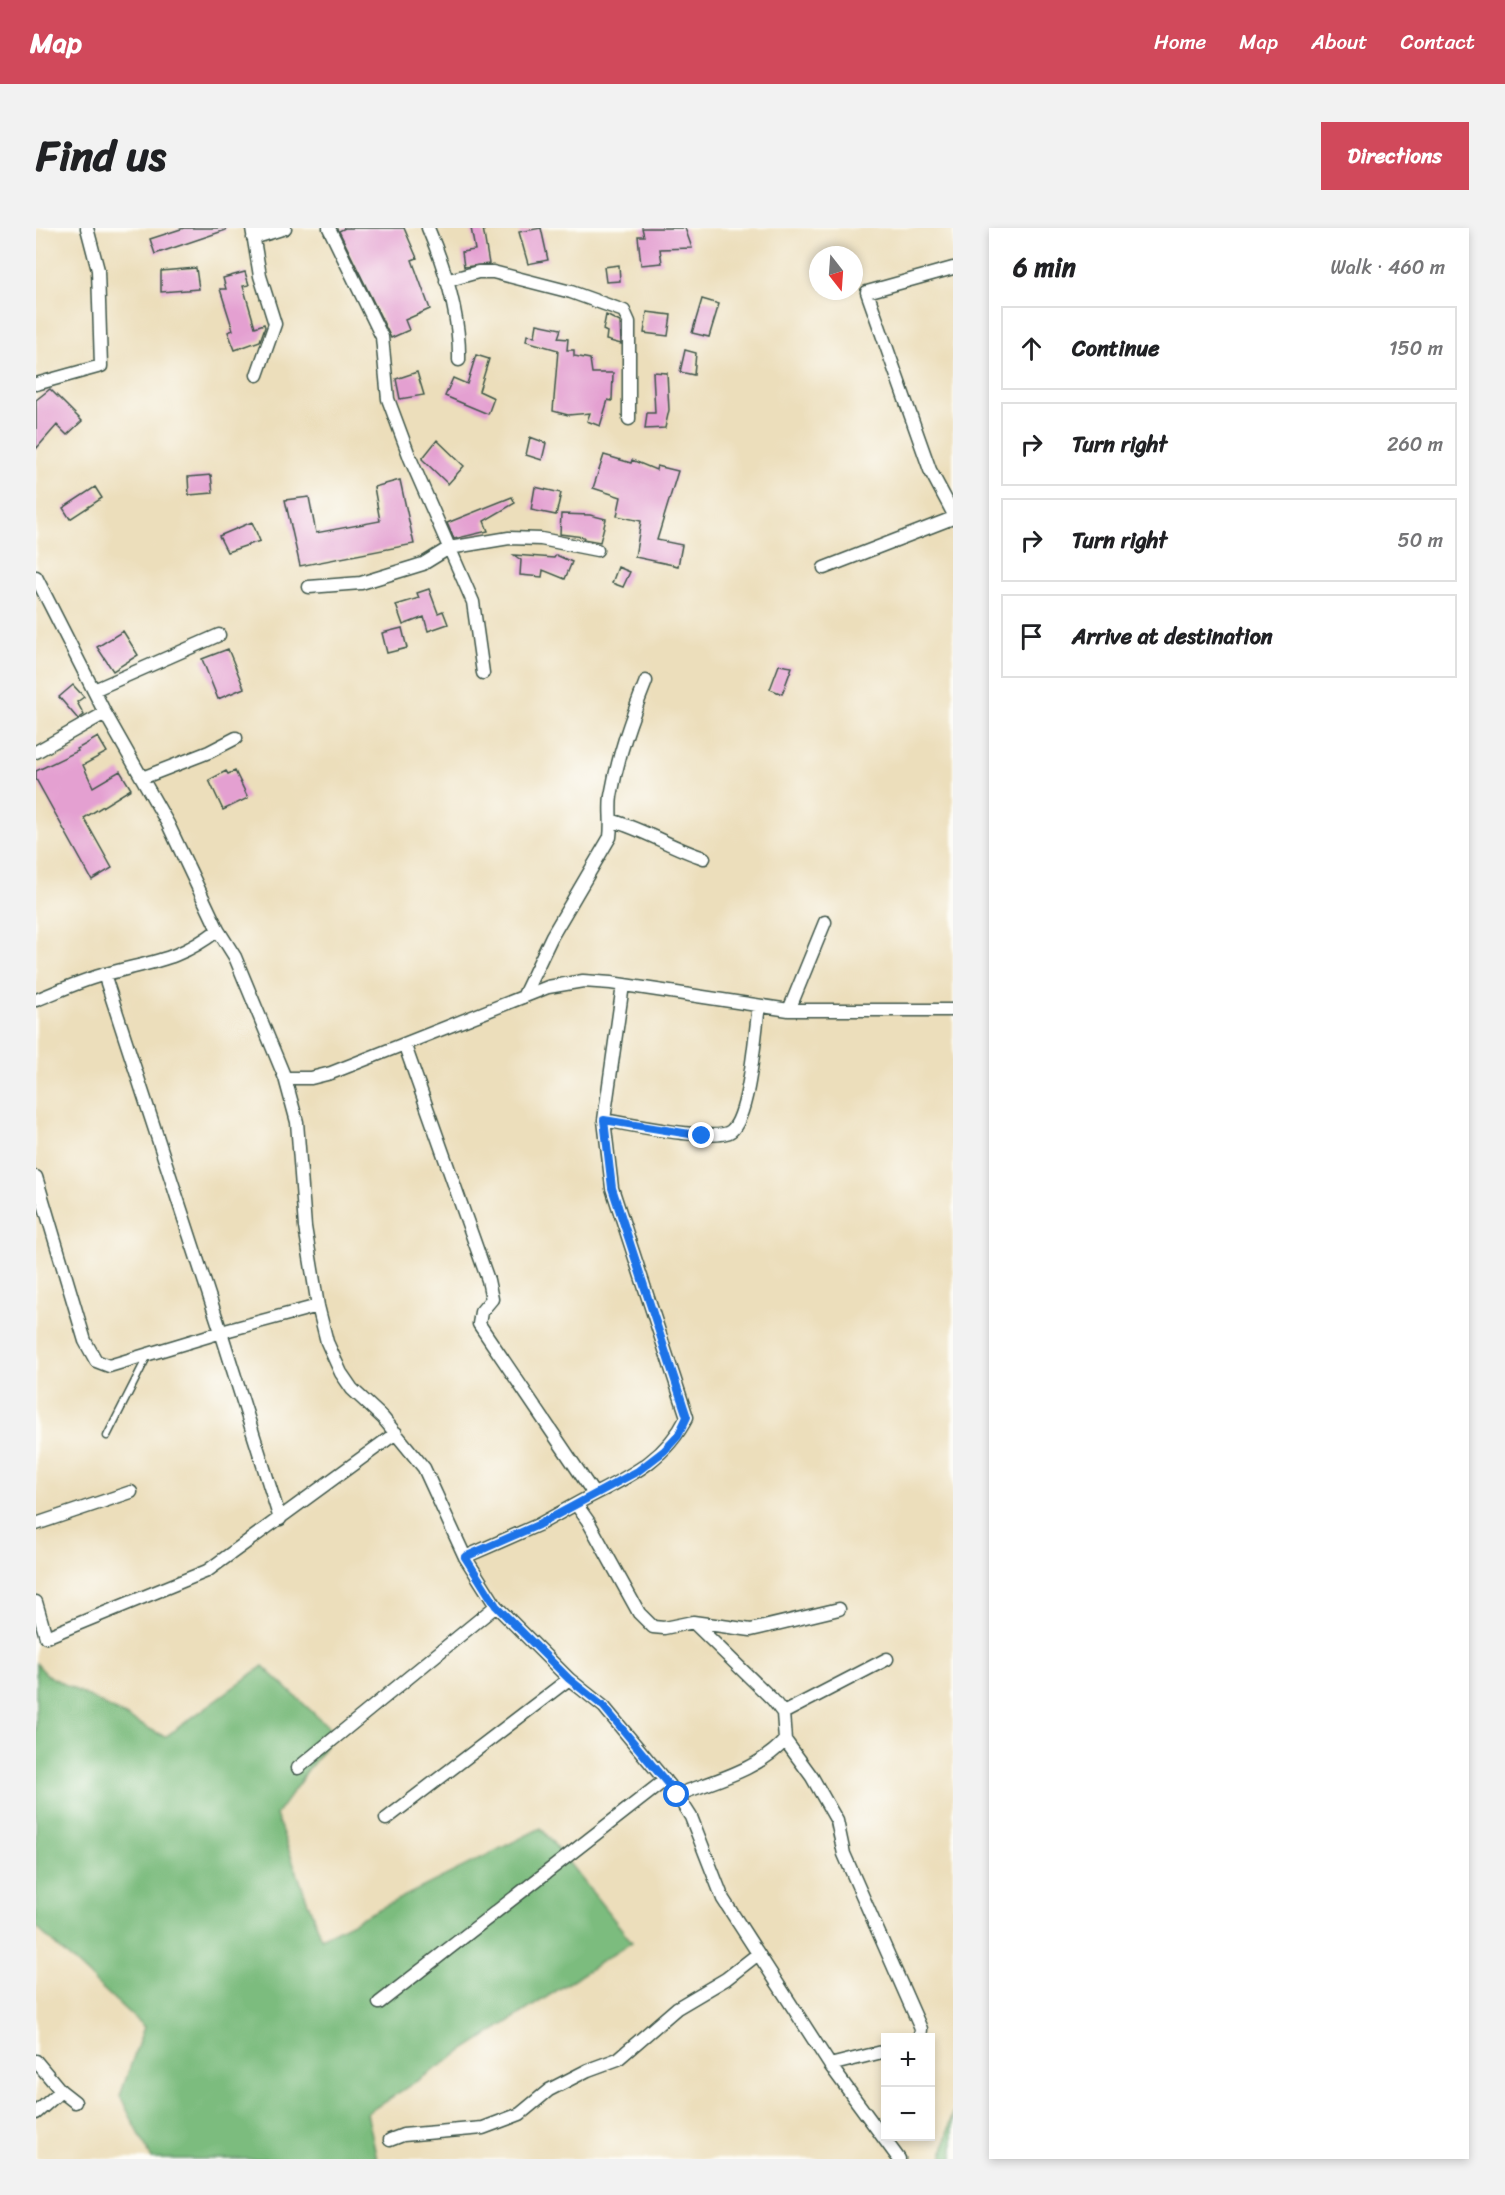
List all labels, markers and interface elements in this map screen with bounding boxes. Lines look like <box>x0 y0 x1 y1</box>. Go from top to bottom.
text: Map <box>30 18 82 67</box>
text: Home <box>1154 23 1206 61</box>
text: Map <box>1239 23 1278 61</box>
text: About <box>1311 23 1368 61</box>
text: Contact <box>1401 23 1475 61</box>
text: Find us <box>36 119 166 193</box>
button: Directions <box>1321 122 1469 190</box>
text: 6 min <box>1013 244 1076 290</box>
north arrow <box>809 246 863 300</box>
text: Walk · 460 m <box>1330 250 1445 285</box>
text: Continue <box>1072 329 1160 368</box>
text: 150 m <box>1389 331 1443 366</box>
icon: ahead <box>1015 332 1048 365</box>
text: Turn right <box>1072 425 1167 464</box>
text: 260 m <box>1387 427 1443 462</box>
icon: right <box>1015 428 1048 461</box>
text: Turn right <box>1072 521 1167 560</box>
text: 50 m <box>1398 523 1443 558</box>
icon: right <box>1015 524 1048 557</box>
text: Arrive at destination <box>1072 617 1273 656</box>
icon: arrive <box>1015 620 1048 653</box>
route end <box>688 1122 714 1148</box>
route start <box>663 1781 689 1807</box>
map controls <box>881 2033 935 2141</box>
button: + <box>881 2033 935 2087</box>
button: − <box>881 2087 935 2141</box>

